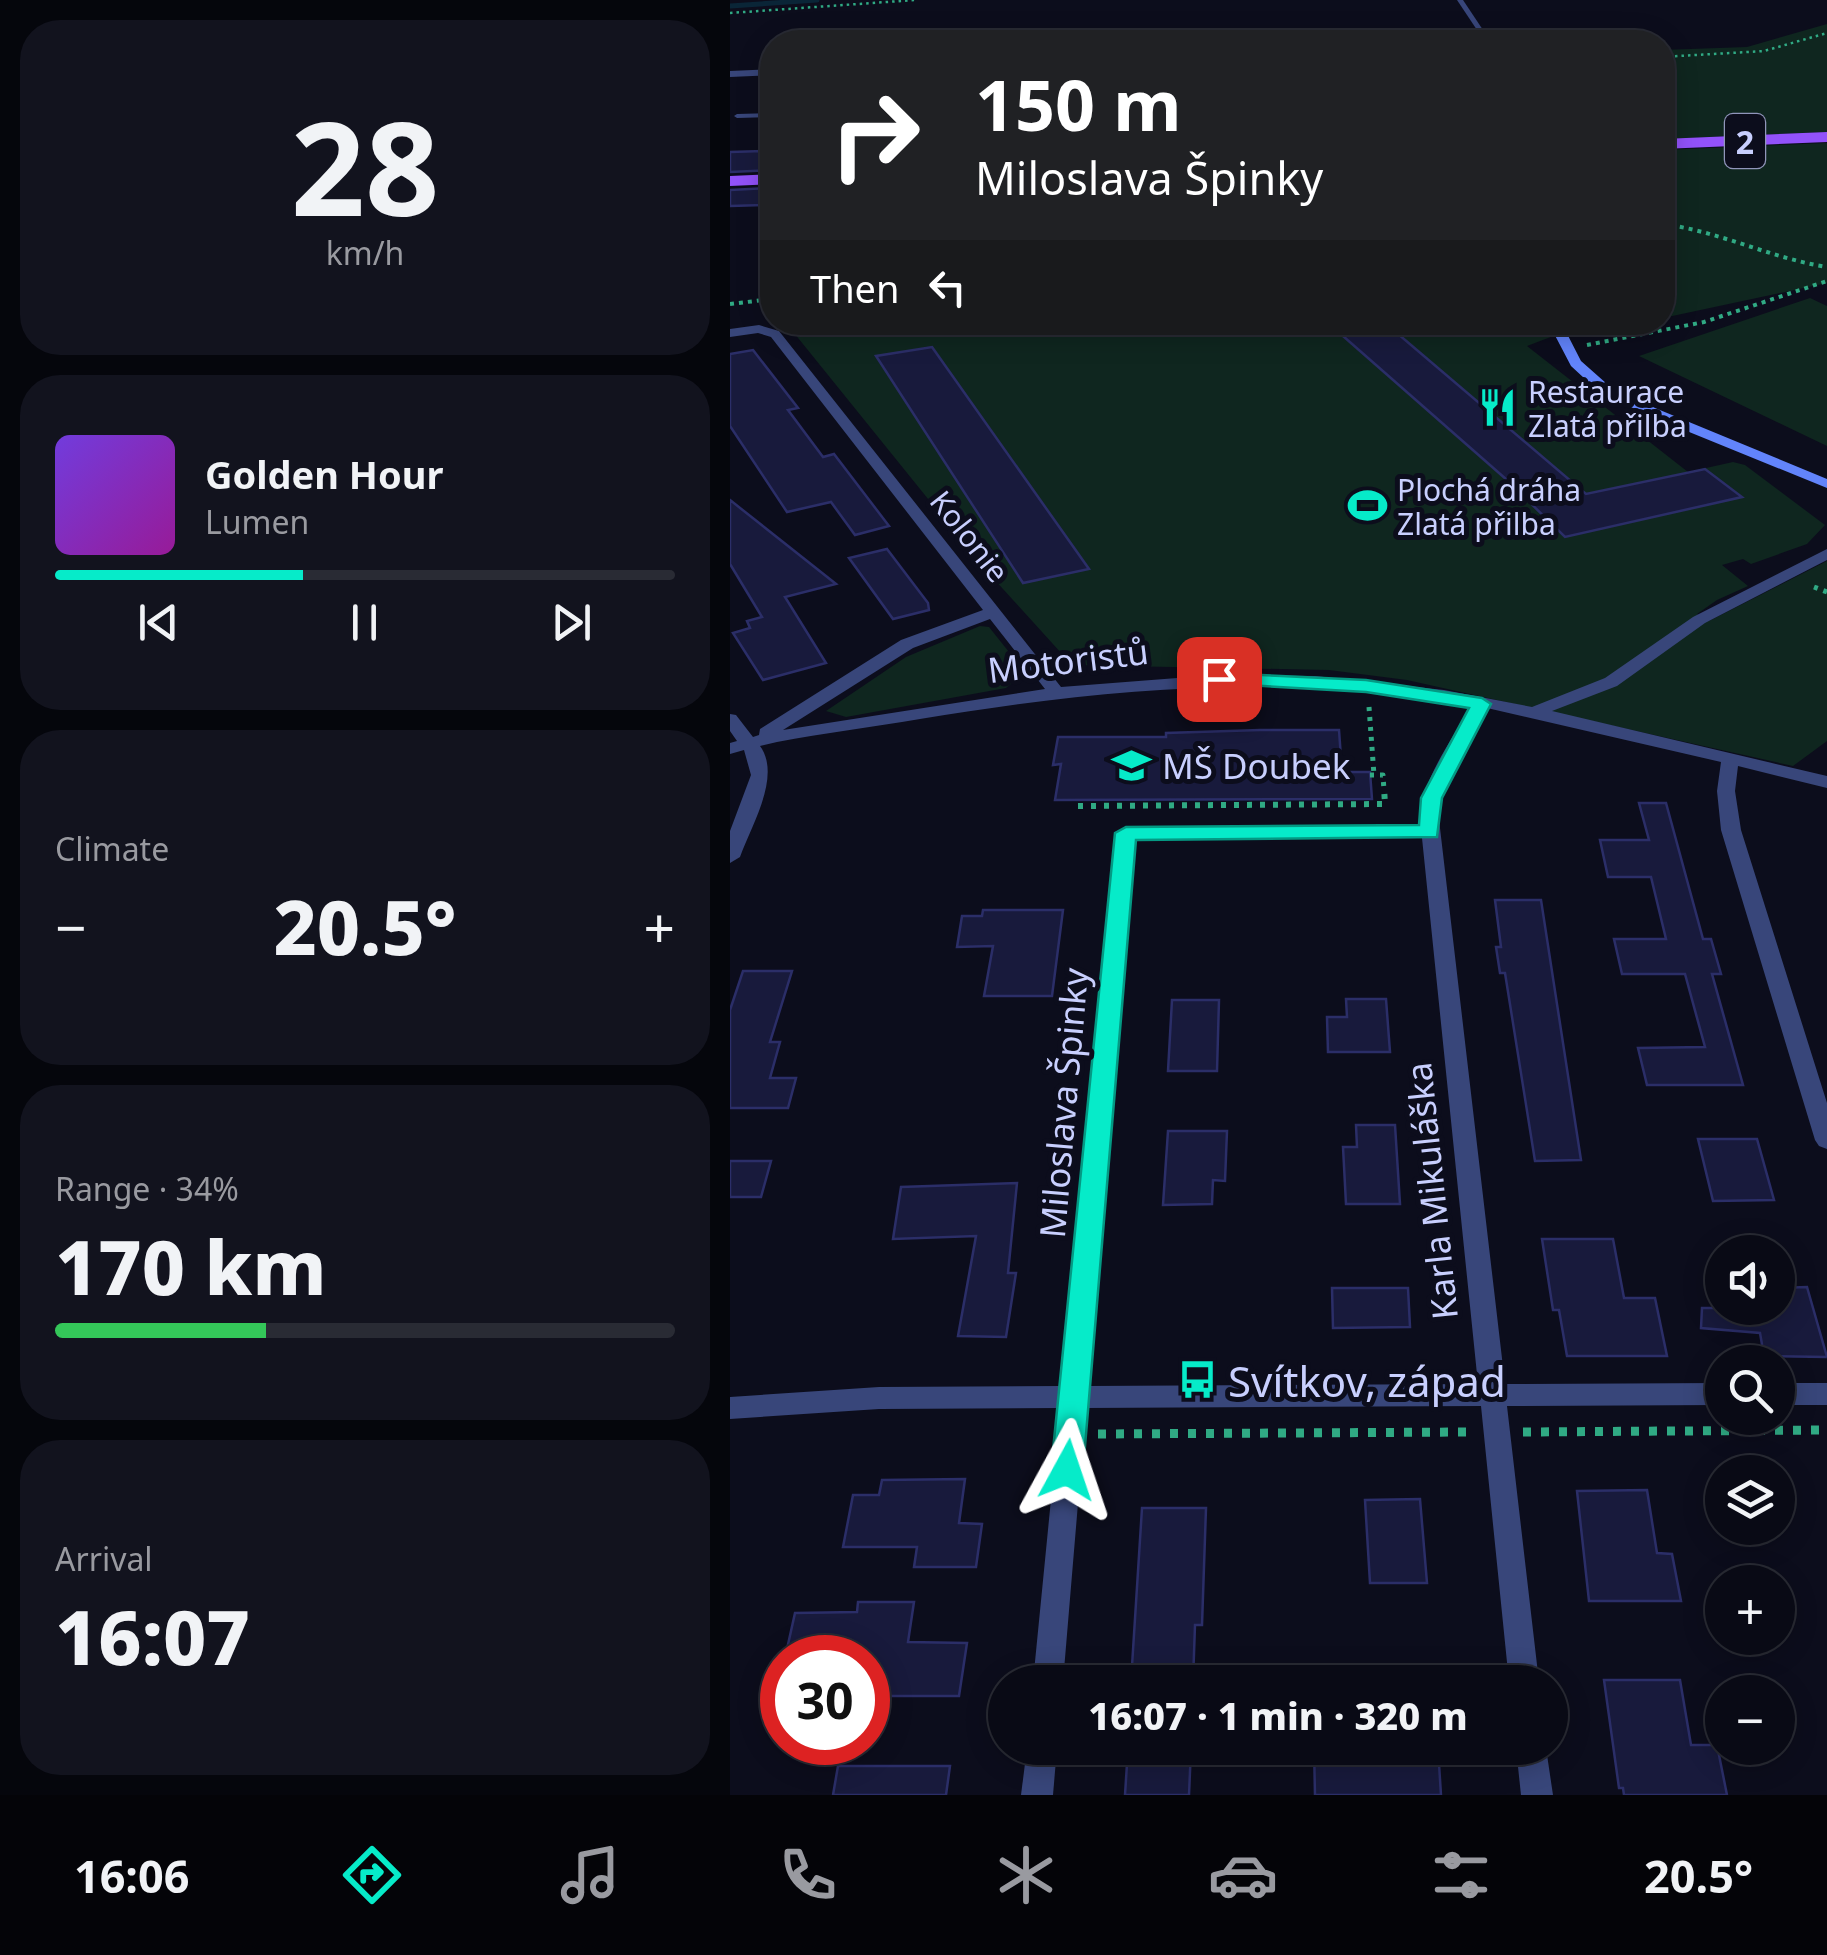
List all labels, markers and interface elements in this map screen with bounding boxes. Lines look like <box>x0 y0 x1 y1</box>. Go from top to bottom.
text: 150 m <box>975 56 1182 152</box>
icon: right <box>810 70 940 200</box>
text: 28 <box>291 77 439 254</box>
road number: 2 <box>1725 114 1765 168</box>
text: Miloslava Špinky <box>975 147 1323 208</box>
text: km/h <box>326 231 404 274</box>
icon: left <box>920 260 975 315</box>
text: Then <box>810 262 900 314</box>
place label: Restaurace Zlatá přilba <box>1528 371 1687 446</box>
restaurant icon: Restaurace Zlatá přilba <box>1477 387 1519 429</box>
text: Golden Hour <box>205 448 443 500</box>
place label: Plochá dráha Zlatá přilba <box>1397 469 1581 544</box>
street label: Kolonie <box>921 482 1019 590</box>
sports icon: Plochá dráha Zlatá přilba <box>1346 485 1388 527</box>
text: Lumen <box>205 500 309 543</box>
icon: previous <box>131 595 186 650</box>
icon: pause <box>337 595 392 650</box>
icon: next <box>544 595 599 650</box>
street label: Motoristů <box>985 627 1151 693</box>
pin <box>1177 637 1262 722</box>
icon: arrive <box>1192 652 1247 707</box>
place label: MŠ Doubek <box>1162 742 1351 789</box>
school or university icon: MŠ Doubek <box>1111 744 1153 786</box>
text: Climate <box>55 827 169 870</box>
text: 20.5° <box>273 875 457 977</box>
text: − <box>55 889 86 964</box>
text: + <box>644 889 675 964</box>
street label: Miloslava Špinky <box>1028 966 1098 1240</box>
street label: Karla Mikuláška <box>1394 1060 1468 1322</box>
text: Range · 34% <box>55 1167 239 1210</box>
text: 170 km <box>55 1215 326 1317</box>
map controls <box>1705 1235 1795 1765</box>
button: sound <box>1705 1235 1795 1325</box>
button: search <box>1705 1345 1795 1435</box>
place label: Svítkov, západ <box>1228 1352 1506 1409</box>
bus stop icon: Svítkov, západ <box>1177 1359 1219 1401</box>
position arrow <box>1015 1418 1119 1522</box>
button: layers <box>1705 1455 1795 1545</box>
text: Arrival <box>55 1537 153 1580</box>
button: + <box>1705 1565 1795 1655</box>
text: 16:07 <box>55 1585 250 1687</box>
speed limit sign: 30 <box>760 1635 890 1765</box>
button: − <box>1705 1675 1795 1765</box>
text: 16:07 · 1 min · 320 m <box>1088 1689 1468 1741</box>
icon: directions <box>337 1840 407 1910</box>
icon: music <box>555 1840 625 1910</box>
icon: phone <box>773 1840 843 1910</box>
icon: climate <box>991 1840 1061 1910</box>
icon: car <box>1208 1840 1278 1910</box>
icon: filters <box>1426 1840 1496 1910</box>
text: 16:06 <box>74 1845 190 1906</box>
text: 20.5° <box>1644 1845 1753 1906</box>

